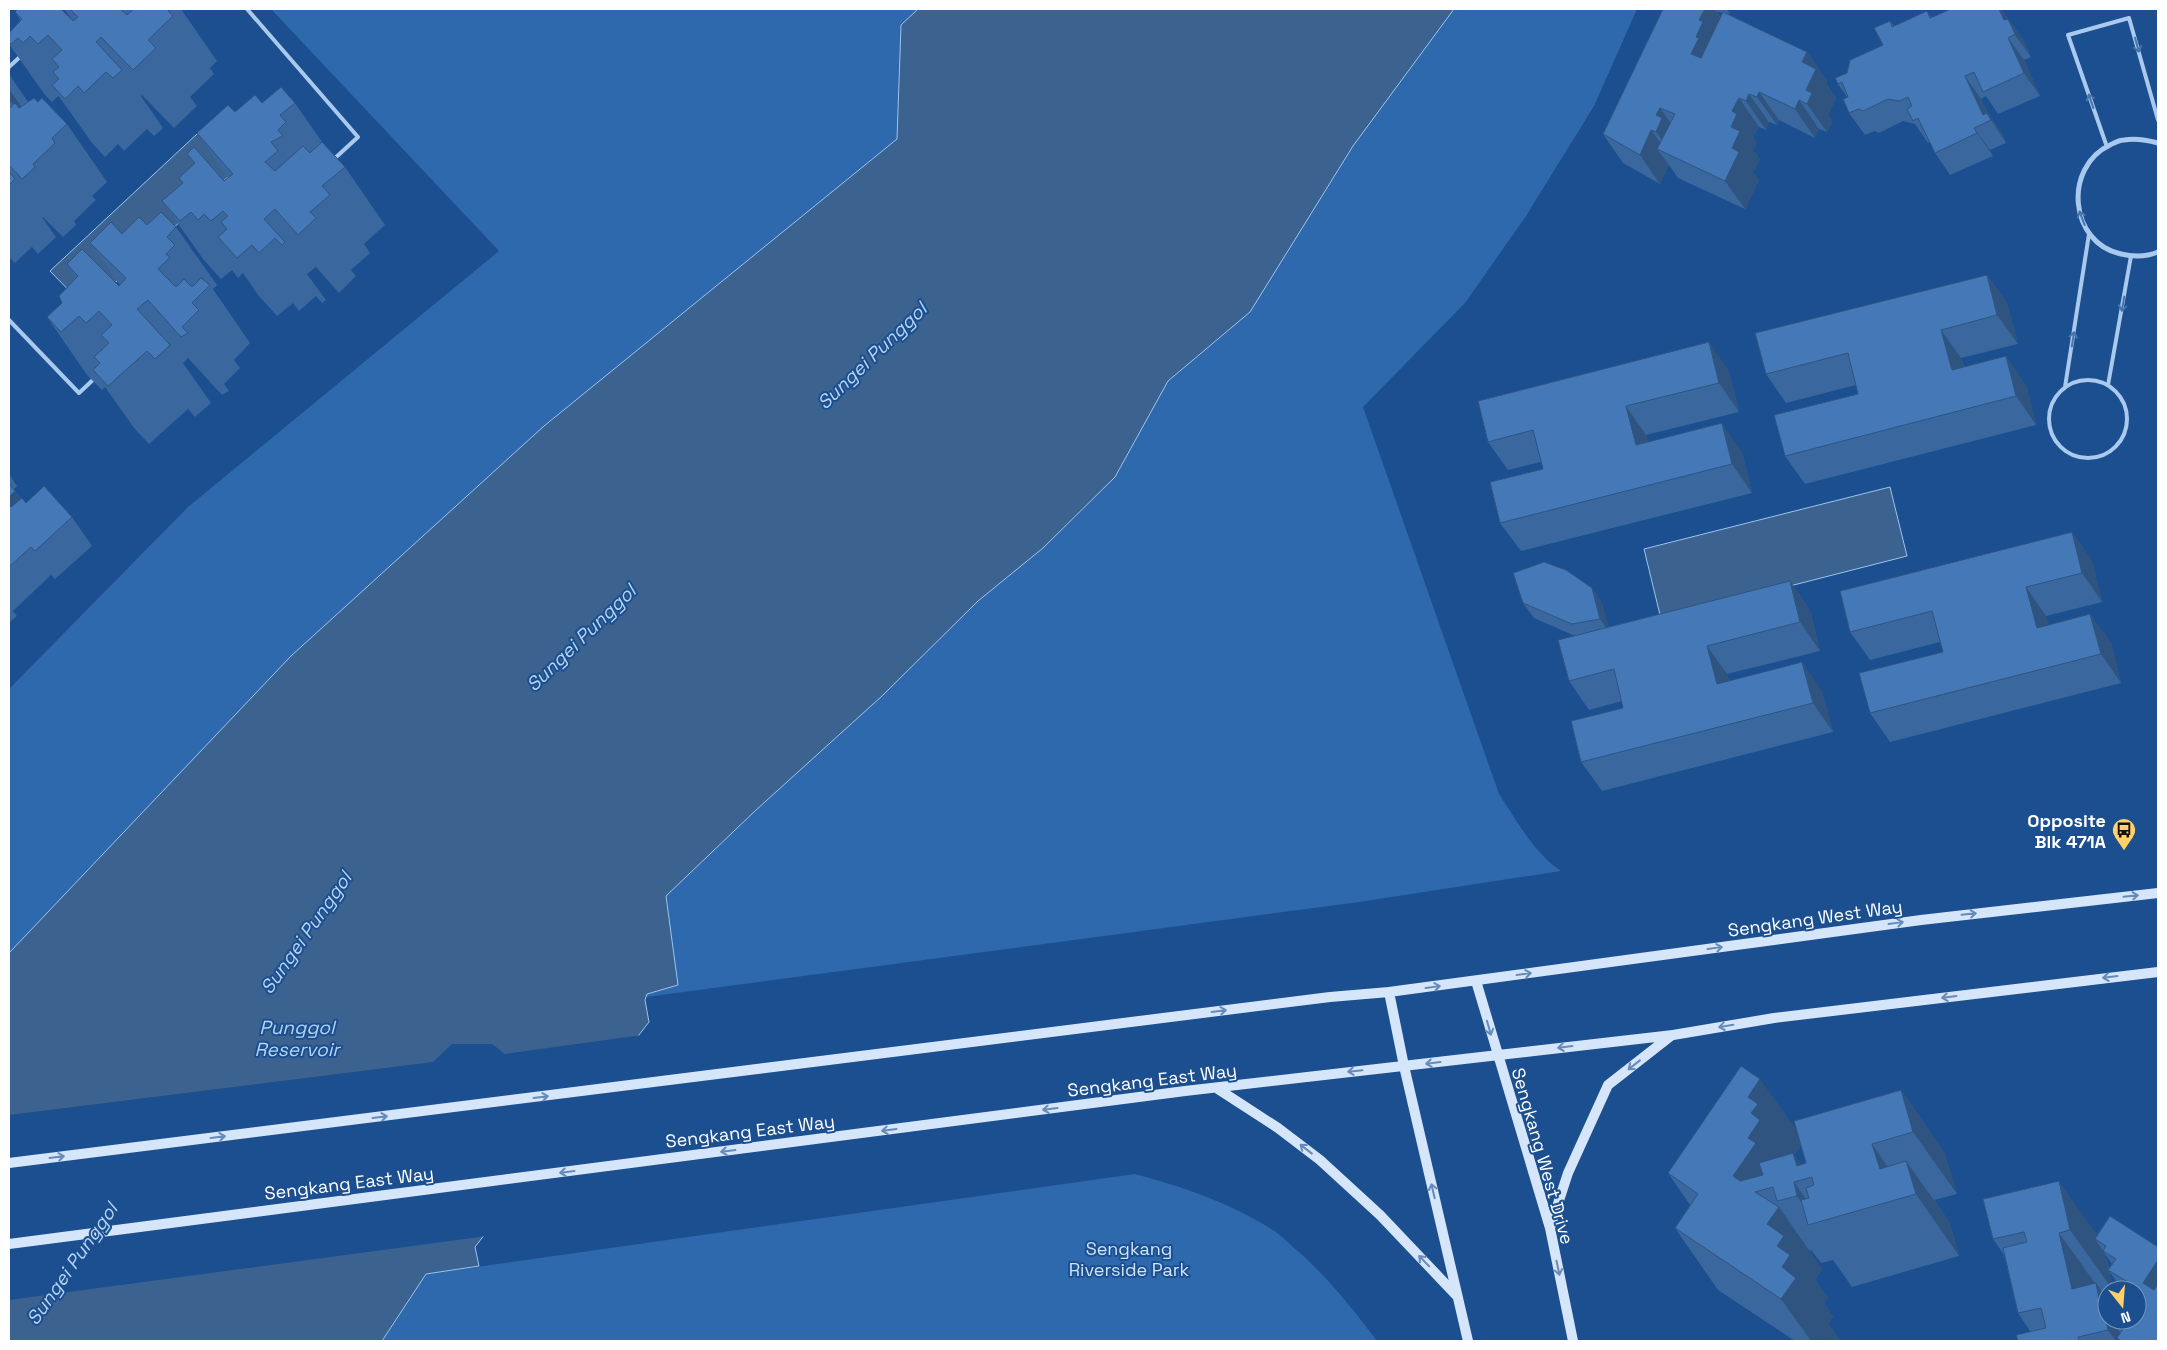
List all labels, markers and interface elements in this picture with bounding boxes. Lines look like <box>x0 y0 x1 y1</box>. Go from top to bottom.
one-way arrow <box>2133 37 2142 53</box>
one-way arrow <box>2086 93 2095 109</box>
one-way arrow <box>2077 211 2086 227</box>
water label: Sungei Punggol <box>812 296 934 415</box>
one-way arrow <box>2118 296 2127 312</box>
one-way arrow <box>2068 331 2078 347</box>
water label: Sungei Punggol <box>521 578 643 697</box>
place label: Opposite Blk 471A <box>2027 809 2107 853</box>
bus stop icon: Opposite Blk 471A <box>2111 817 2137 851</box>
water label: Sungei Punggol <box>255 865 359 999</box>
one-way arrow <box>2122 891 2138 901</box>
street label: Sengkang West Way <box>1726 894 1904 942</box>
one-way arrow <box>1961 909 1977 919</box>
one-way arrow <box>1887 918 1903 928</box>
one-way arrow <box>1707 943 1723 953</box>
one-way arrow <box>1516 969 1532 979</box>
one-way arrow <box>2102 973 2118 983</box>
one-way arrow <box>1424 982 1440 992</box>
one-way arrow <box>1941 992 1957 1002</box>
one-way arrow <box>1211 1006 1227 1016</box>
water label: Punggol Reservoir <box>254 1015 341 1062</box>
one-way arrow <box>1485 1019 1495 1035</box>
one-way arrow <box>1718 1021 1734 1031</box>
one-way arrow <box>1557 1042 1573 1052</box>
street label: Sengkang East Way <box>1066 1058 1238 1102</box>
one-way arrow <box>1425 1058 1441 1068</box>
one-way arrow <box>1628 1059 1641 1070</box>
street label: Sengkang West Drive <box>1507 1065 1579 1247</box>
one-way arrow <box>1348 1066 1364 1076</box>
one-way arrow <box>533 1092 549 1102</box>
one-way arrow <box>1042 1104 1058 1114</box>
street label: Sengkang East Way <box>664 1109 836 1153</box>
one-way arrow <box>371 1112 387 1122</box>
one-way arrow <box>881 1125 897 1135</box>
one-way arrow <box>210 1132 226 1142</box>
one-way arrow <box>1300 1144 1313 1155</box>
one-way arrow <box>720 1146 736 1156</box>
one-way arrow <box>49 1152 65 1162</box>
street label: Sengkang East Way <box>263 1161 435 1205</box>
one-way arrow <box>559 1167 575 1177</box>
one-way arrow <box>1428 1184 1437 1200</box>
water label: Sungei Punggol <box>21 1196 125 1330</box>
park label: Sengkang Riverside Park <box>1069 1237 1190 1281</box>
one-way arrow <box>1418 1255 1430 1267</box>
one-way arrow <box>1554 1260 1563 1276</box>
north arrow <box>2097 1280 2147 1330</box>
text: N <box>2119 1307 2133 1327</box>

